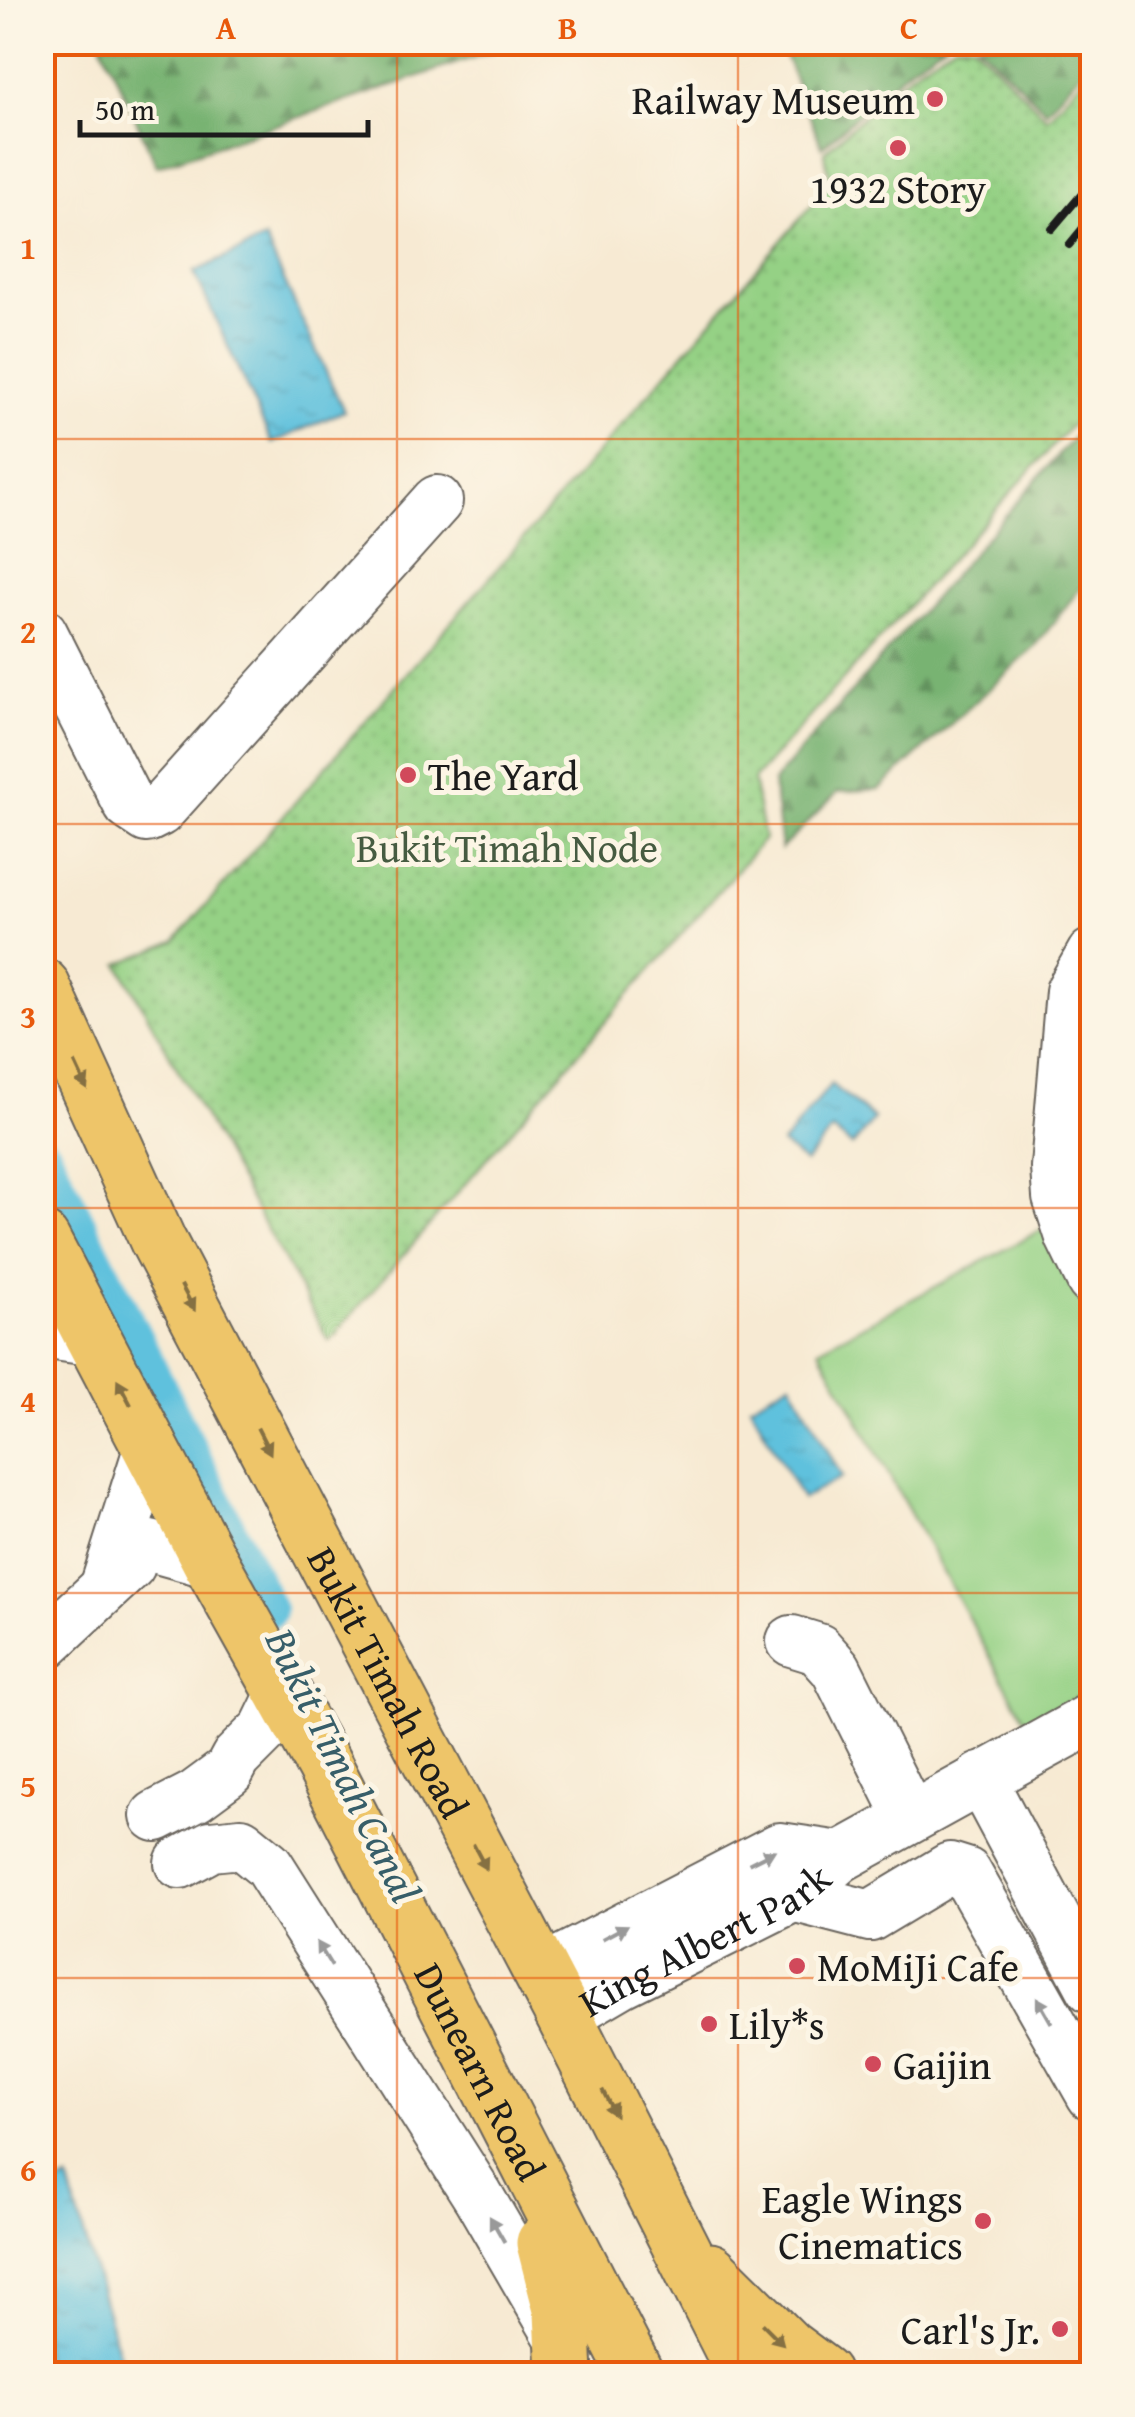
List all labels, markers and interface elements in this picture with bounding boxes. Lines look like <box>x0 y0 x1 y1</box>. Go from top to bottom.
text: A <box>216 4 237 51</box>
text: B <box>558 4 578 51</box>
text: C <box>900 4 918 51</box>
place label: Railway Museum <box>632 70 915 129</box>
scale bar <box>80 75 368 137</box>
text: 50 m <box>95 87 155 131</box>
marker: Railway Museum <box>924 88 946 110</box>
marker: 1932 Story <box>887 137 909 159</box>
place label: 1932 Story <box>810 159 986 218</box>
text: 1 <box>20 224 36 271</box>
text: 2 <box>20 608 36 655</box>
place label: The Yard <box>428 746 579 805</box>
marker: The Yard <box>397 764 419 786</box>
park label: Bukit Timah Node <box>356 818 658 877</box>
text: 3 <box>20 993 36 1040</box>
one-way arrow <box>73 1061 90 1090</box>
one-way arrow <box>180 1283 197 1312</box>
text: 4 <box>20 1377 36 1424</box>
one-way arrow <box>116 1378 133 1407</box>
one-way arrow <box>255 1426 272 1455</box>
street label: Bukit Timah Road <box>294 1536 485 1829</box>
water label: Bukit Timah Canal <box>251 1617 437 1912</box>
text: 5 <box>20 1762 36 1809</box>
one-way arrow <box>471 1843 488 1872</box>
street label: King Albert Park <box>567 1848 844 2031</box>
one-way arrow <box>748 1849 777 1866</box>
one-way arrow <box>600 1924 629 1941</box>
place label: MoMiJi Cafe <box>817 1937 1019 1996</box>
one-way arrow <box>316 1940 334 1968</box>
street label: Dunearn Road <box>400 1952 562 2191</box>
marker: MoMiJi Cafe <box>786 1955 808 1977</box>
place label: Lily*s <box>729 1995 825 2054</box>
one-way arrow <box>1036 1996 1054 2024</box>
marker: Lily*s <box>698 2013 720 2035</box>
place label: Gaijin <box>893 2035 991 2094</box>
marker: Gaijin <box>862 2053 884 2075</box>
one-way arrow <box>600 2088 617 2117</box>
text: 6 <box>20 2146 36 2193</box>
place label: Eagle Wings Cinematics <box>762 2169 963 2274</box>
marker: Eagle Wings Cinematics <box>972 2210 994 2232</box>
one-way arrow <box>489 2215 507 2243</box>
place label: Carl's Jr. <box>901 2300 1040 2359</box>
marker: Carl's Jr. <box>1049 2318 1071 2340</box>
one-way arrow <box>761 2321 785 2345</box>

